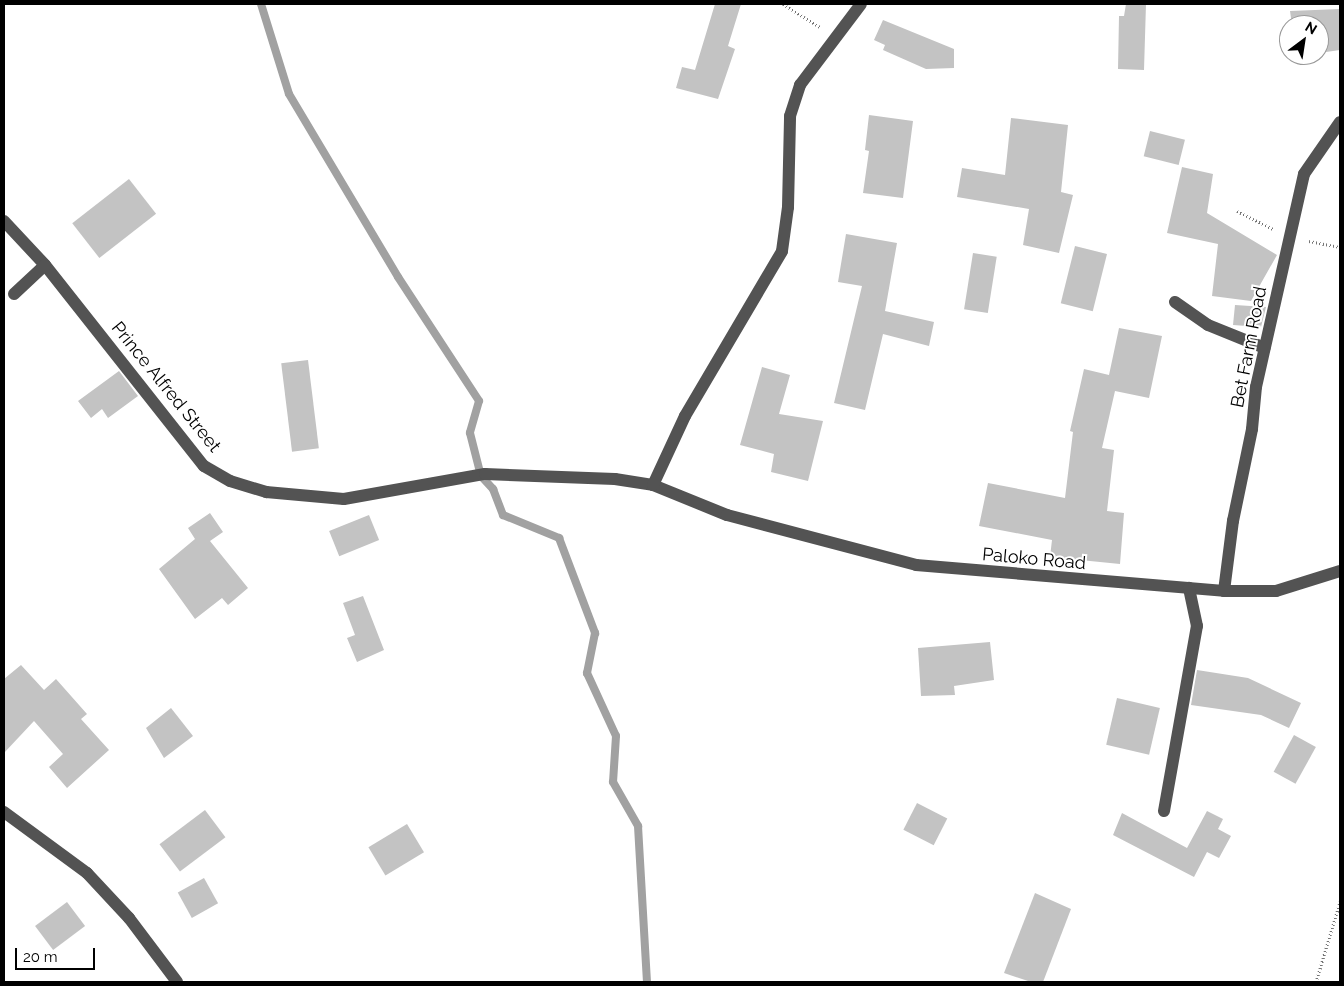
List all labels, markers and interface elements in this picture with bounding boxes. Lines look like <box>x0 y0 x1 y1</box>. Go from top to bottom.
north arrow <box>1279 15 1329 65</box>
text: N <box>1303 18 1320 38</box>
street label: Bet Farm Road <box>1227 285 1271 409</box>
street label: Prince Alfred Street <box>107 317 225 457</box>
street label: Paloko Road <box>981 544 1087 574</box>
scale bar <box>18 938 98 970</box>
text: 20 m <box>23 948 58 966</box>

